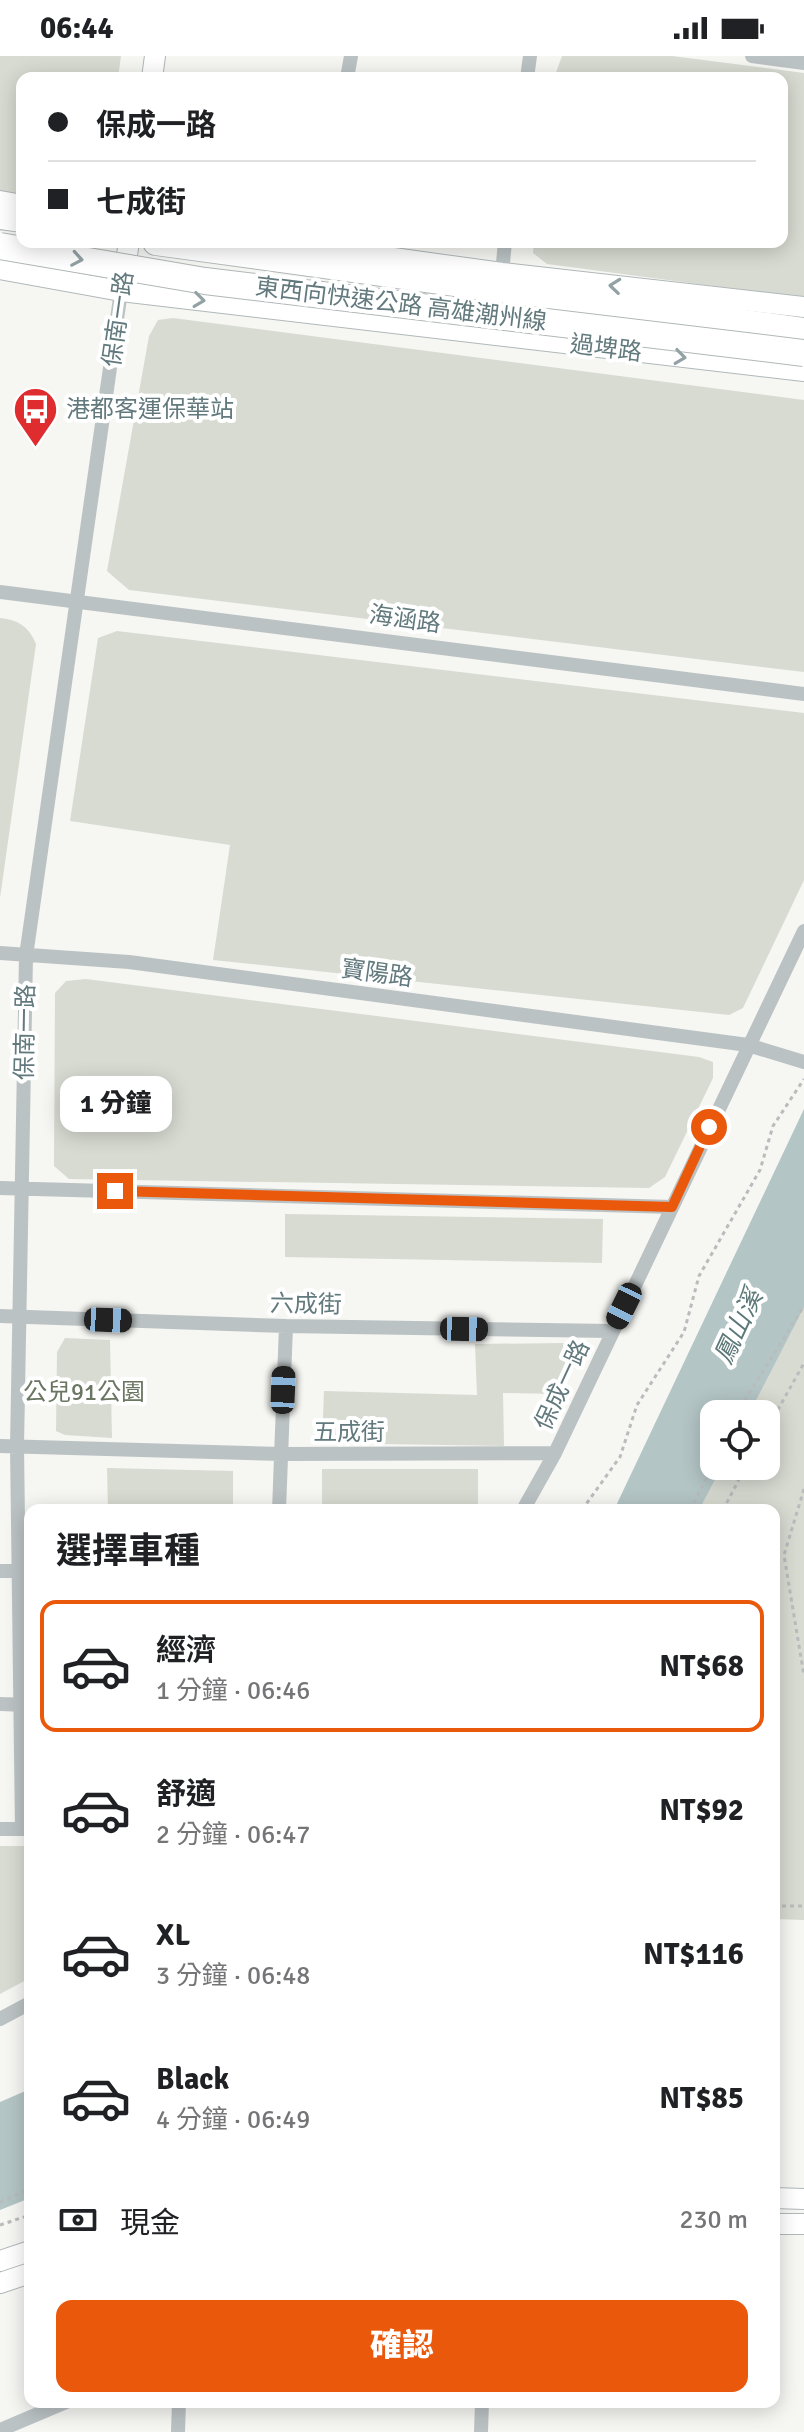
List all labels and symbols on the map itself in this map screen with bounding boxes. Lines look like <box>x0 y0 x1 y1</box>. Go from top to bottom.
one-way arrow <box>70 249 84 266</box>
street label: 保南一路 <box>96 269 140 369</box>
street label: 東西向快速公路 高雄潮州線 <box>254 271 548 337</box>
one-way arrow <box>608 277 621 294</box>
one-way arrow <box>193 292 206 309</box>
street label: 過埤路 <box>568 329 644 367</box>
one-way arrow <box>673 348 686 365</box>
bus stop icon: 港都客運保華站 <box>11 385 59 448</box>
place label: 港都客運保華站 <box>66 394 234 424</box>
street label: 海涵路 <box>367 599 443 639</box>
street label: 寶陽路 <box>339 953 415 993</box>
street label: 保南一路 <box>9 984 41 1080</box>
callout: 1 分鐘 <box>59 1075 171 1131</box>
route start <box>691 1109 727 1145</box>
route end <box>97 1173 133 1209</box>
car <box>603 1279 645 1333</box>
water label: 鳳山溪 <box>708 1281 772 1369</box>
street label: 六成街 <box>270 1288 342 1320</box>
car <box>84 1307 132 1333</box>
car <box>440 1317 488 1341</box>
street label: 保成一路 <box>528 1335 596 1435</box>
car <box>270 1366 296 1414</box>
park label: 公兒91公園 <box>23 1377 145 1407</box>
street label: 五成街 <box>313 1417 385 1447</box>

